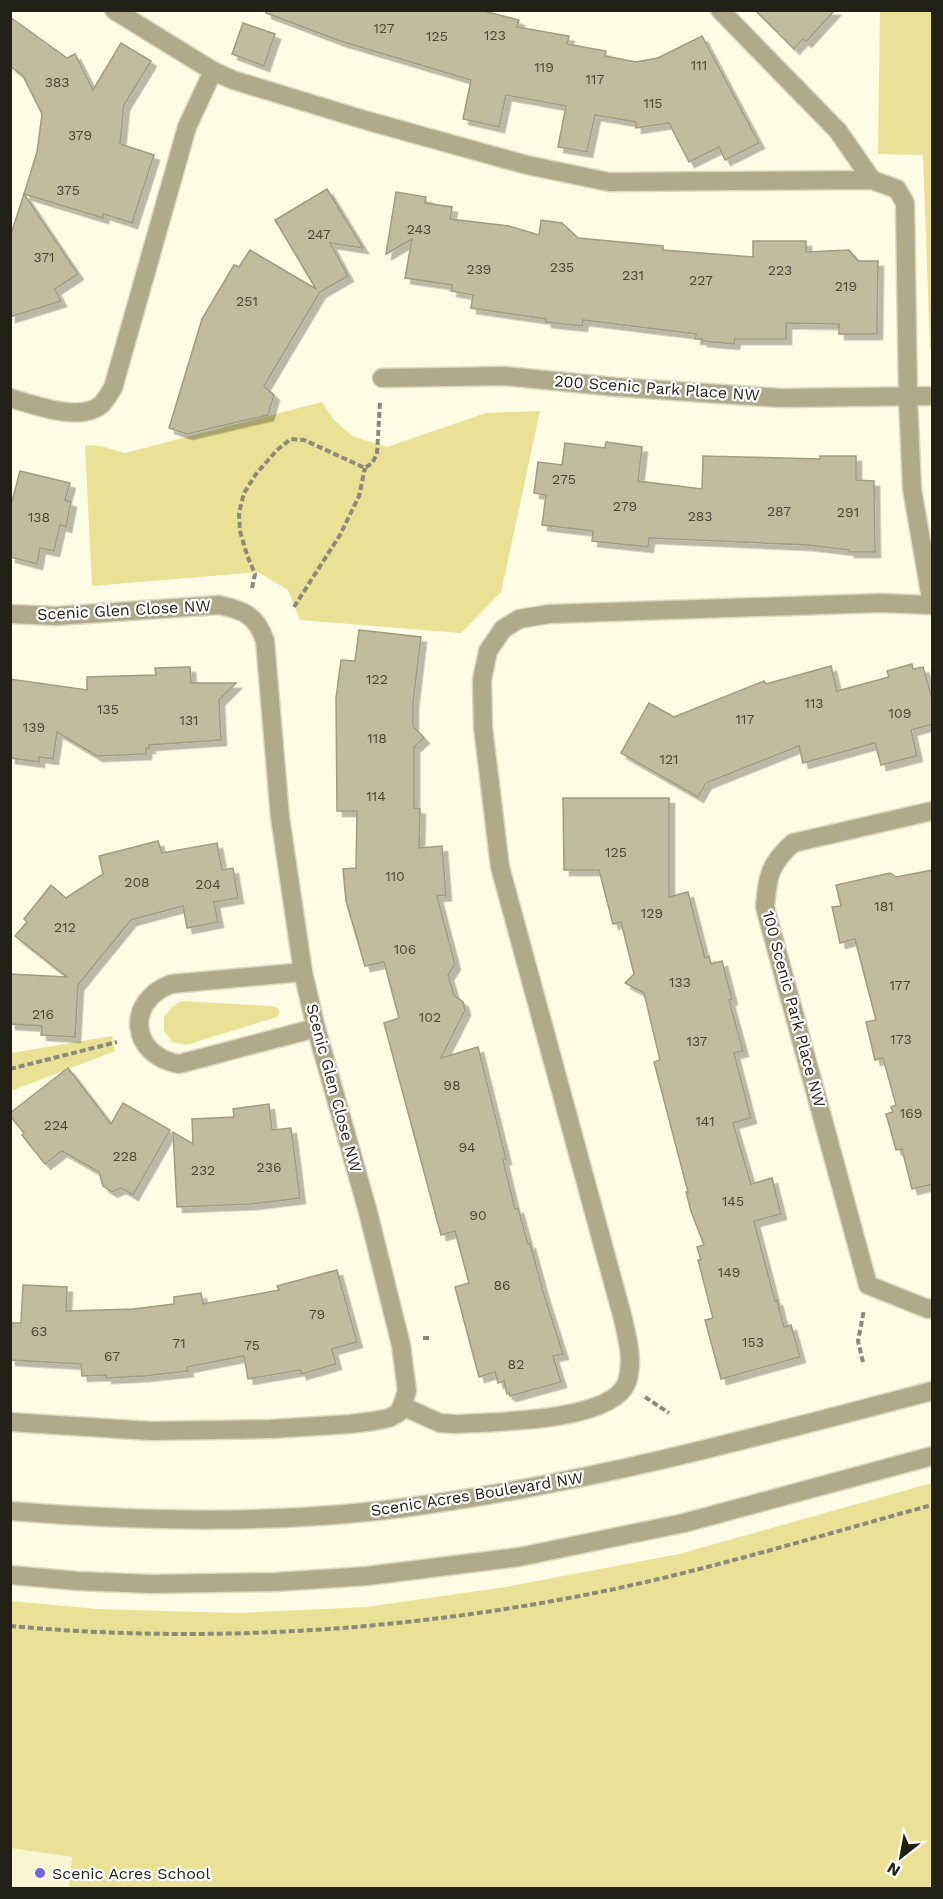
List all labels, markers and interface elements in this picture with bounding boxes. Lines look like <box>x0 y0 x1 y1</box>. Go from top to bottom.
house number: 127 <box>373 20 395 36</box>
house number: 123 <box>484 27 506 43</box>
house number: 125 <box>426 28 448 44</box>
house number: 111 <box>691 57 707 73</box>
house number: 119 <box>534 59 554 75</box>
house number: 117 <box>586 71 605 87</box>
house number: 383 <box>45 74 69 90</box>
house number: 115 <box>643 95 663 111</box>
house number: 379 <box>68 127 92 143</box>
house number: 375 <box>56 182 80 198</box>
house number: 243 <box>407 221 431 237</box>
house number: 247 <box>307 226 331 242</box>
house number: 371 <box>34 249 54 265</box>
house number: 235 <box>550 259 574 275</box>
house number: 239 <box>467 261 491 277</box>
house number: 223 <box>768 262 792 278</box>
house number: 231 <box>622 267 644 283</box>
house number: 227 <box>689 272 713 288</box>
house number: 219 <box>835 278 857 294</box>
house number: 251 <box>236 293 258 309</box>
street label: 200 Scenic Park Place NW <box>554 371 760 405</box>
house number: 275 <box>552 471 576 487</box>
house number: 279 <box>613 498 637 514</box>
house number: 287 <box>767 503 791 519</box>
house number: 291 <box>837 504 859 520</box>
house number: 283 <box>688 508 712 524</box>
house number: 138 <box>28 509 50 525</box>
street label: Scenic Glen Close NW <box>37 596 211 624</box>
house number: 122 <box>366 671 388 687</box>
house number: 113 <box>804 695 824 711</box>
house number: 135 <box>97 701 119 717</box>
house number: 109 <box>889 705 911 721</box>
house number: 117 <box>736 711 755 727</box>
house number: 131 <box>179 712 199 728</box>
house number: 139 <box>23 719 45 735</box>
house number: 118 <box>367 730 387 746</box>
house number: 121 <box>659 751 679 767</box>
house number: 114 <box>366 788 386 804</box>
house number: 125 <box>605 844 627 860</box>
house number: 110 <box>385 868 405 884</box>
house number: 208 <box>124 874 150 890</box>
house number: 204 <box>195 876 221 892</box>
house number: 181 <box>874 898 894 914</box>
house number: 129 <box>641 905 663 921</box>
street label: 100 Scenic Park Place NW <box>759 909 829 1109</box>
house number: 212 <box>54 919 76 935</box>
house number: 106 <box>394 941 416 957</box>
house number: 133 <box>669 974 691 990</box>
house number: 177 <box>889 977 911 993</box>
street label: Scenic Glen Close NW <box>302 1002 366 1174</box>
house number: 216 <box>32 1006 54 1022</box>
house number: 102 <box>419 1009 441 1025</box>
house number: 173 <box>890 1031 912 1047</box>
house number: 137 <box>687 1033 708 1049</box>
house number: 98 <box>443 1077 461 1093</box>
house number: 169 <box>900 1105 922 1121</box>
house number: 141 <box>695 1113 715 1129</box>
house number: 224 <box>44 1117 68 1133</box>
house number: 94 <box>458 1139 476 1155</box>
house number: 228 <box>113 1148 137 1164</box>
house number: 236 <box>257 1159 281 1175</box>
house number: 232 <box>191 1162 215 1178</box>
house number: 145 <box>722 1193 744 1209</box>
house number: 90 <box>469 1207 487 1223</box>
house number: 149 <box>718 1264 740 1280</box>
house number: 86 <box>493 1277 511 1293</box>
house number: 79 <box>309 1306 325 1322</box>
house number: 63 <box>31 1323 47 1339</box>
house number: 153 <box>742 1334 764 1350</box>
house number: 71 <box>172 1335 186 1351</box>
house number: 75 <box>244 1337 260 1353</box>
house number: 67 <box>104 1348 120 1364</box>
house number: 82 <box>508 1356 524 1372</box>
street label: Scenic Acres Boulevard NW <box>369 1468 585 1520</box>
north arrow <box>871 1827 931 1887</box>
text: N <box>884 1858 904 1881</box>
place label: Scenic Acres School <box>52 1864 210 1883</box>
marker: Scenic Acres School <box>33 1866 47 1880</box>

